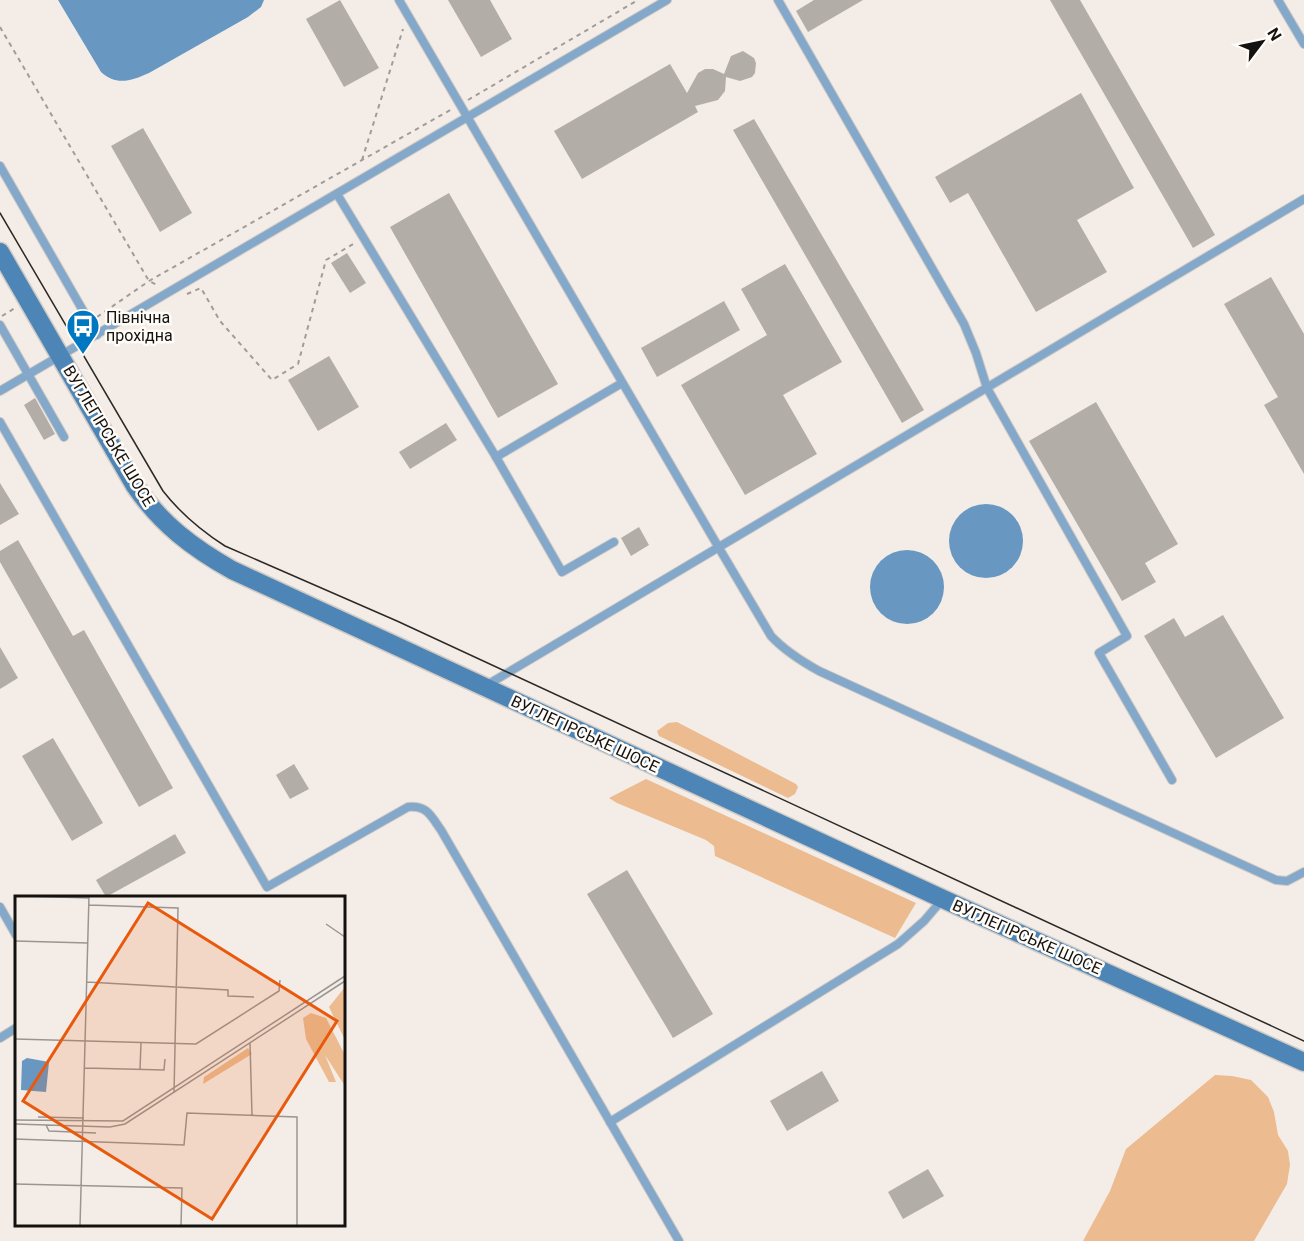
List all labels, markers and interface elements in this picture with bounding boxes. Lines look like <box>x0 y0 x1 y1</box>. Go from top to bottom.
north arrow <box>1232 12 1292 72</box>
text: N <box>1263 24 1285 44</box>
bus stop icon: Північна прохідна <box>65 308 101 355</box>
place label: Північна прохідна <box>106 308 173 345</box>
street label: ВУГЛЕГІРСЬКЕ ШОСЕ <box>59 362 159 510</box>
street label: ВУГЛЕГІРСЬКЕ ШОСЕ <box>508 691 662 777</box>
inset map <box>15 896 345 1226</box>
street label: ВУГЛЕГІРСЬКЕ ШОСЕ <box>950 896 1104 978</box>

